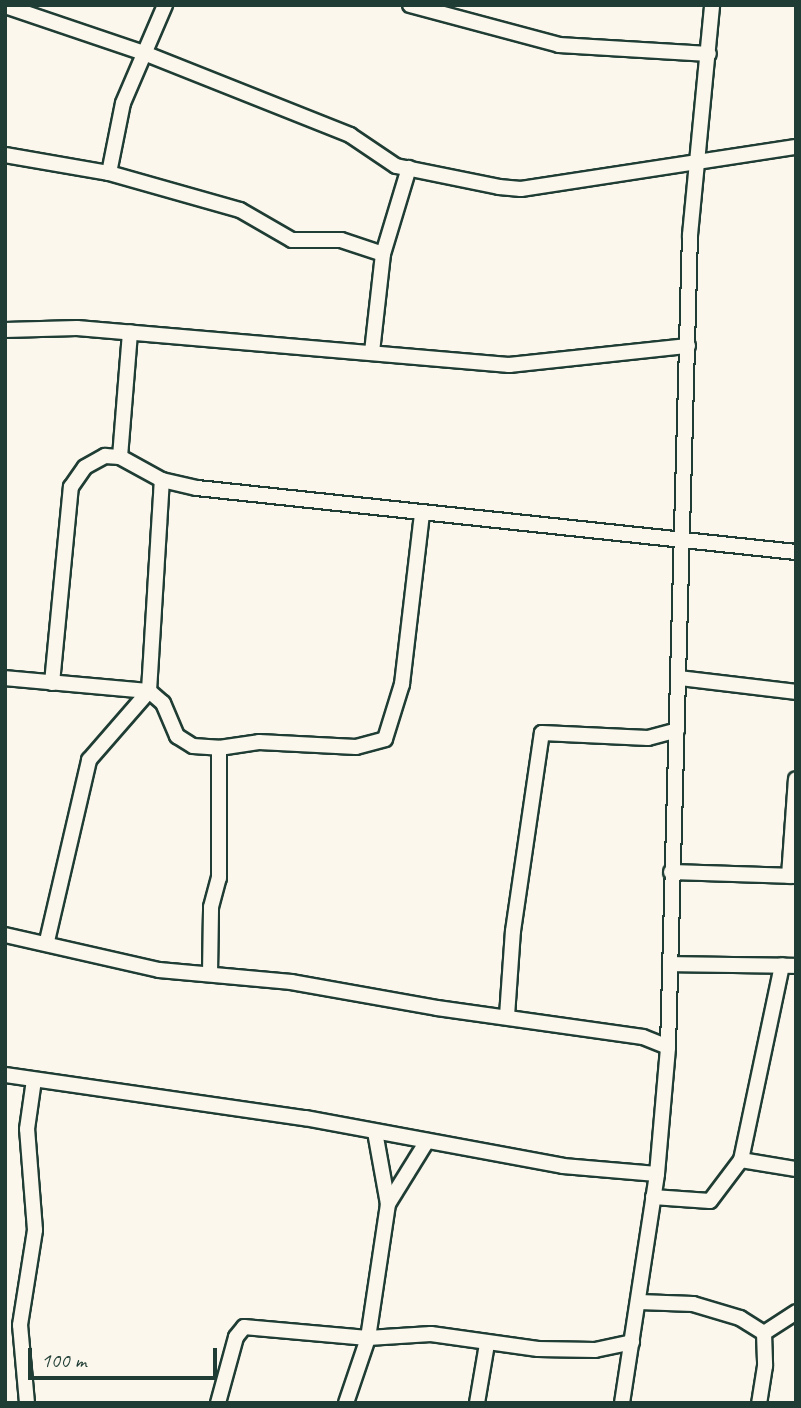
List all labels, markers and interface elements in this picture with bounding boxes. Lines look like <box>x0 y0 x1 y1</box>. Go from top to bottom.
scale bar <box>32 1334 220 1378</box>
text: 100 m <box>41 1347 86 1373</box>

